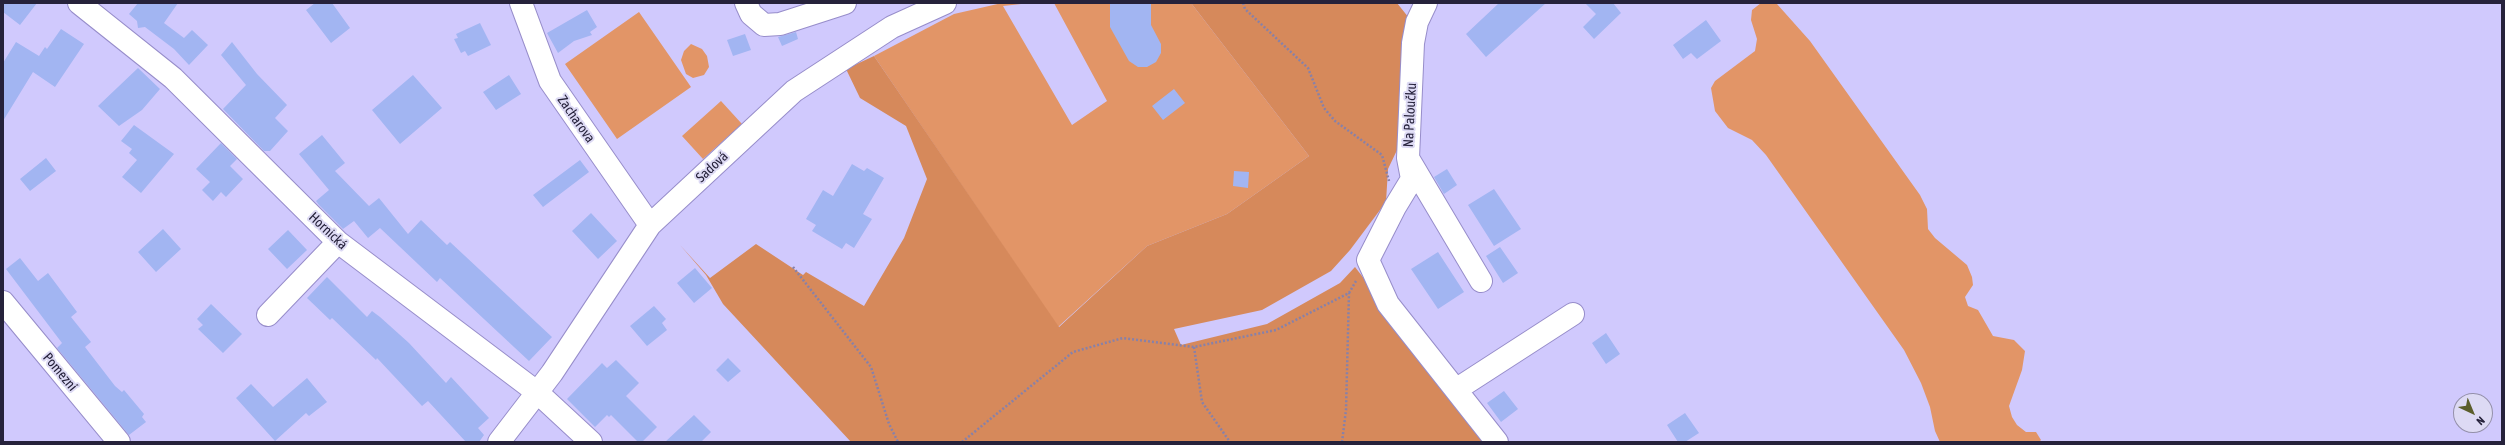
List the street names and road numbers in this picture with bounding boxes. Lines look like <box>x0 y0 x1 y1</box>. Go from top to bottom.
street label: Na Paloučku <box>1400 82 1420 148</box>
street label: Zacharova <box>554 92 598 146</box>
street label: Sadová <box>693 148 731 186</box>
street label: Hornická <box>305 209 351 253</box>
street label: Pomezní <box>39 349 81 395</box>

